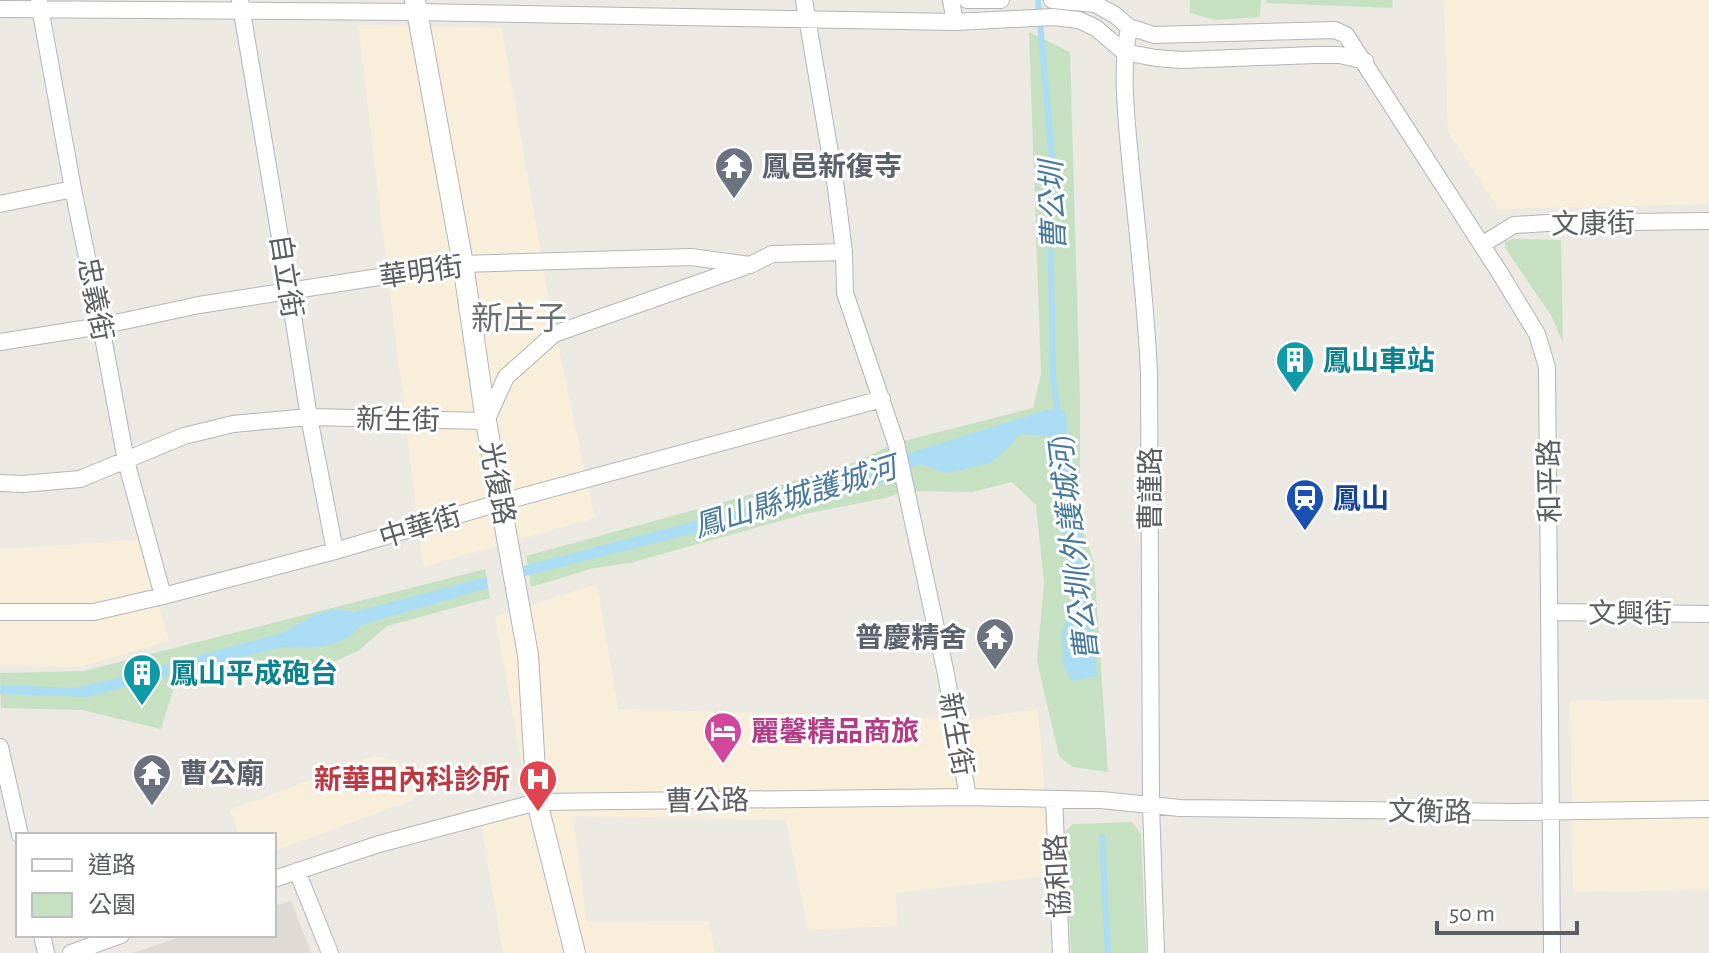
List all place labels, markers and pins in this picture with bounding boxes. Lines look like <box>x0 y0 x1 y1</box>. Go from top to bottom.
temple icon: 鳳邑新復寺 <box>713 145 755 200</box>
place label: 鳳邑新復寺 <box>762 151 902 182</box>
building icon: 鳳山車站 <box>1274 339 1316 394</box>
place label: 鳳山車站 <box>1323 345 1435 376</box>
station icon: 鳳山 <box>1284 477 1326 532</box>
place label: 鳳山 <box>1333 484 1389 514</box>
temple icon: 普慶精舍 <box>974 616 1016 671</box>
place label: 普慶精舍 <box>855 622 967 653</box>
building icon: 鳳山平成砲台 <box>121 652 163 707</box>
place label: 鳳山平成砲台 <box>170 658 338 689</box>
hotel icon: 麗馨精品商旅 <box>702 710 744 765</box>
place label: 麗馨精品商旅 <box>751 716 919 747</box>
temple icon: 曹公廟 <box>131 752 173 807</box>
place label: 曹公廟 <box>180 758 264 789</box>
hospital icon: 新華田內科診所 <box>517 758 559 813</box>
place label: 新華田內科診所 <box>314 764 510 795</box>

